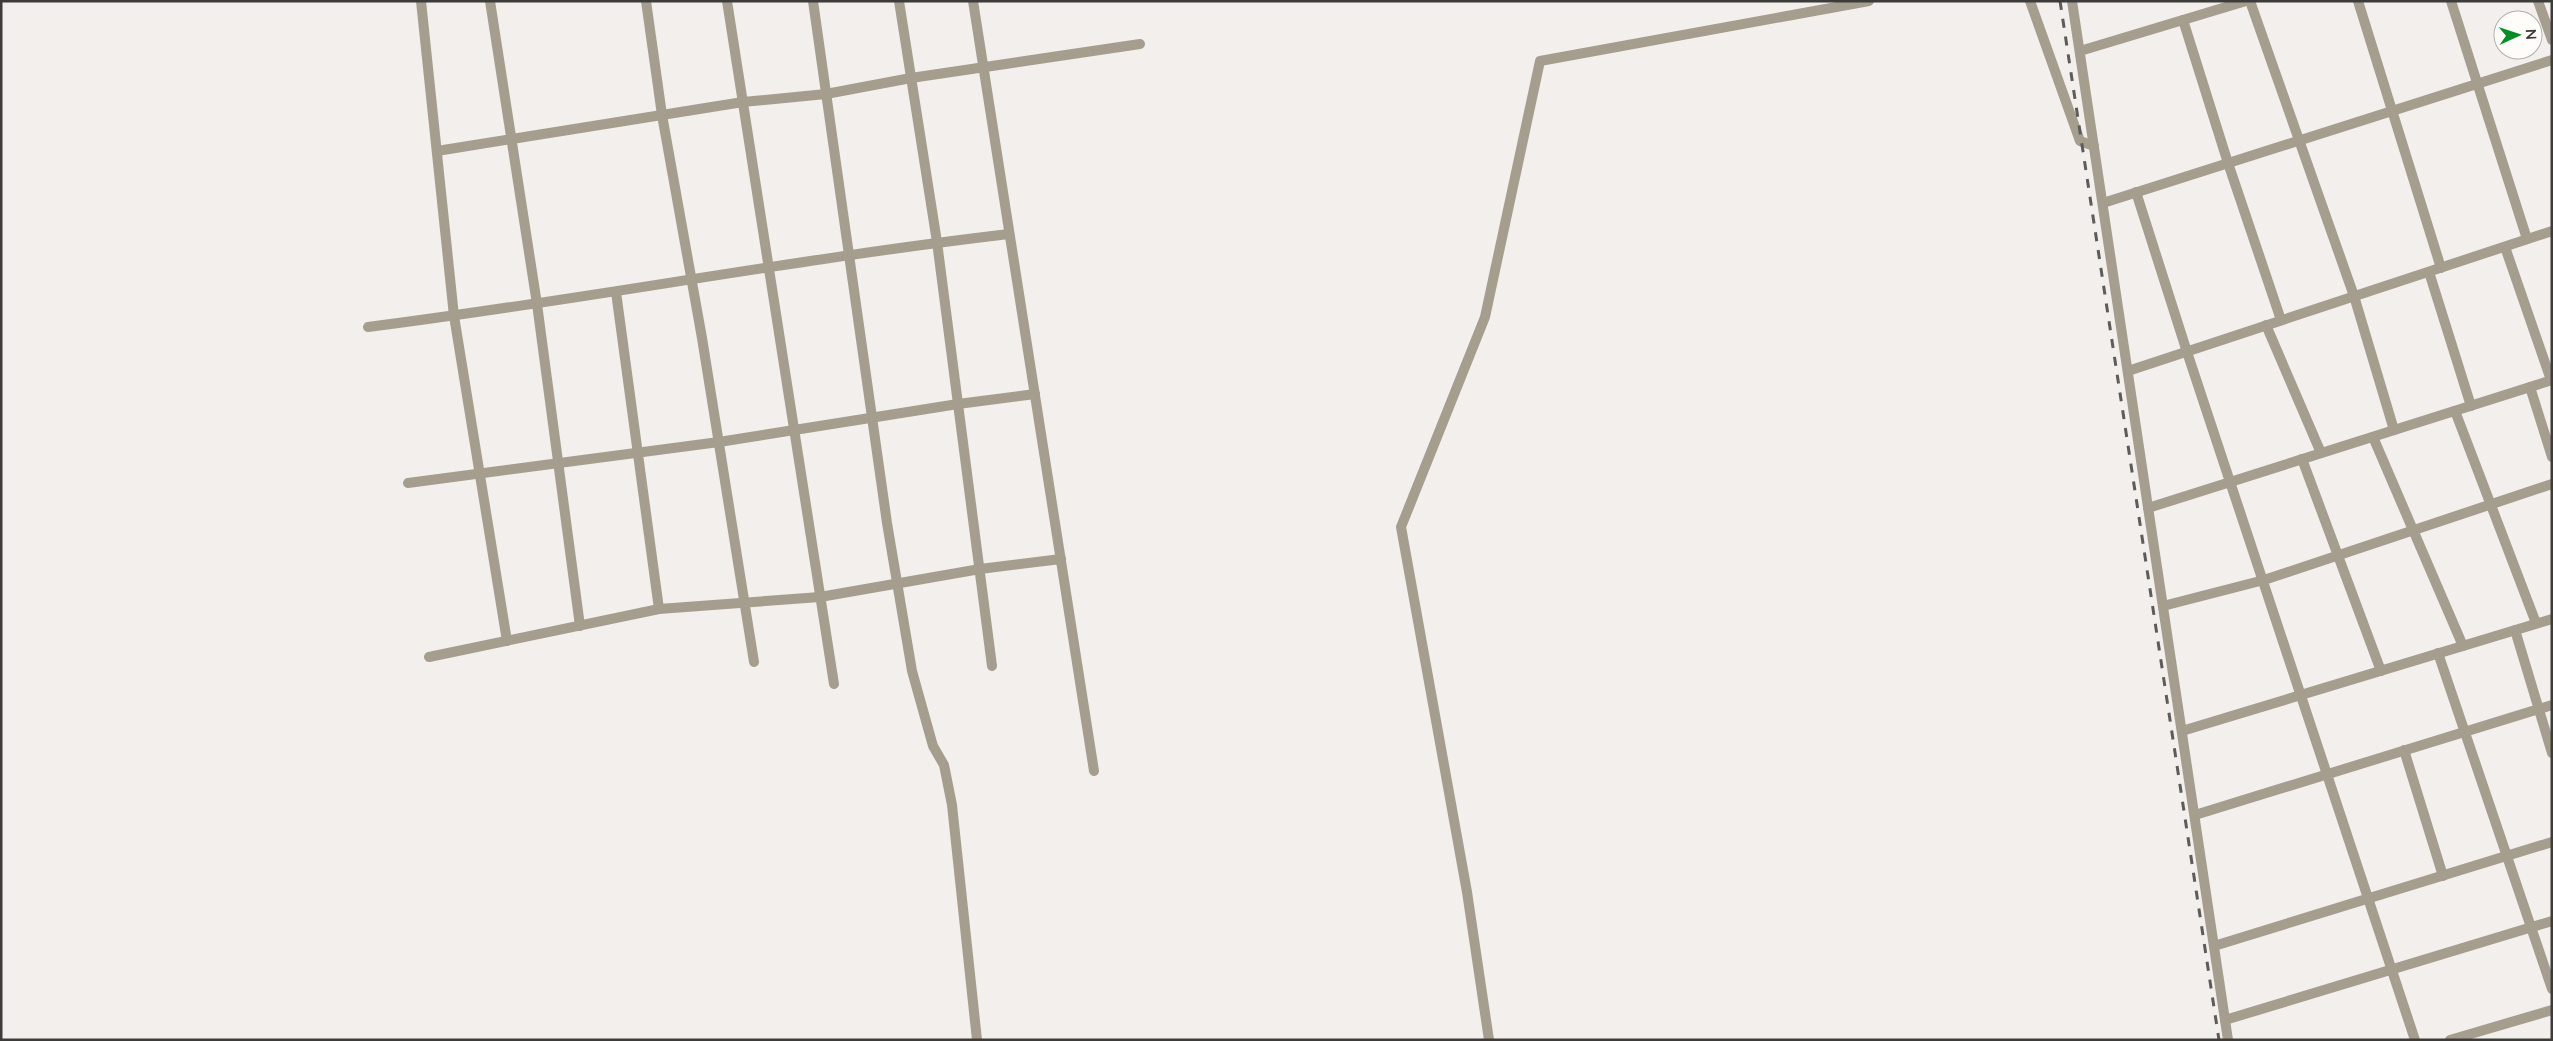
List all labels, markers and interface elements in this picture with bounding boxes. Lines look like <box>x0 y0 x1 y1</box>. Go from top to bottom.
north arrow <box>2493 10 2543 60</box>
text: N <box>2523 28 2540 40</box>

